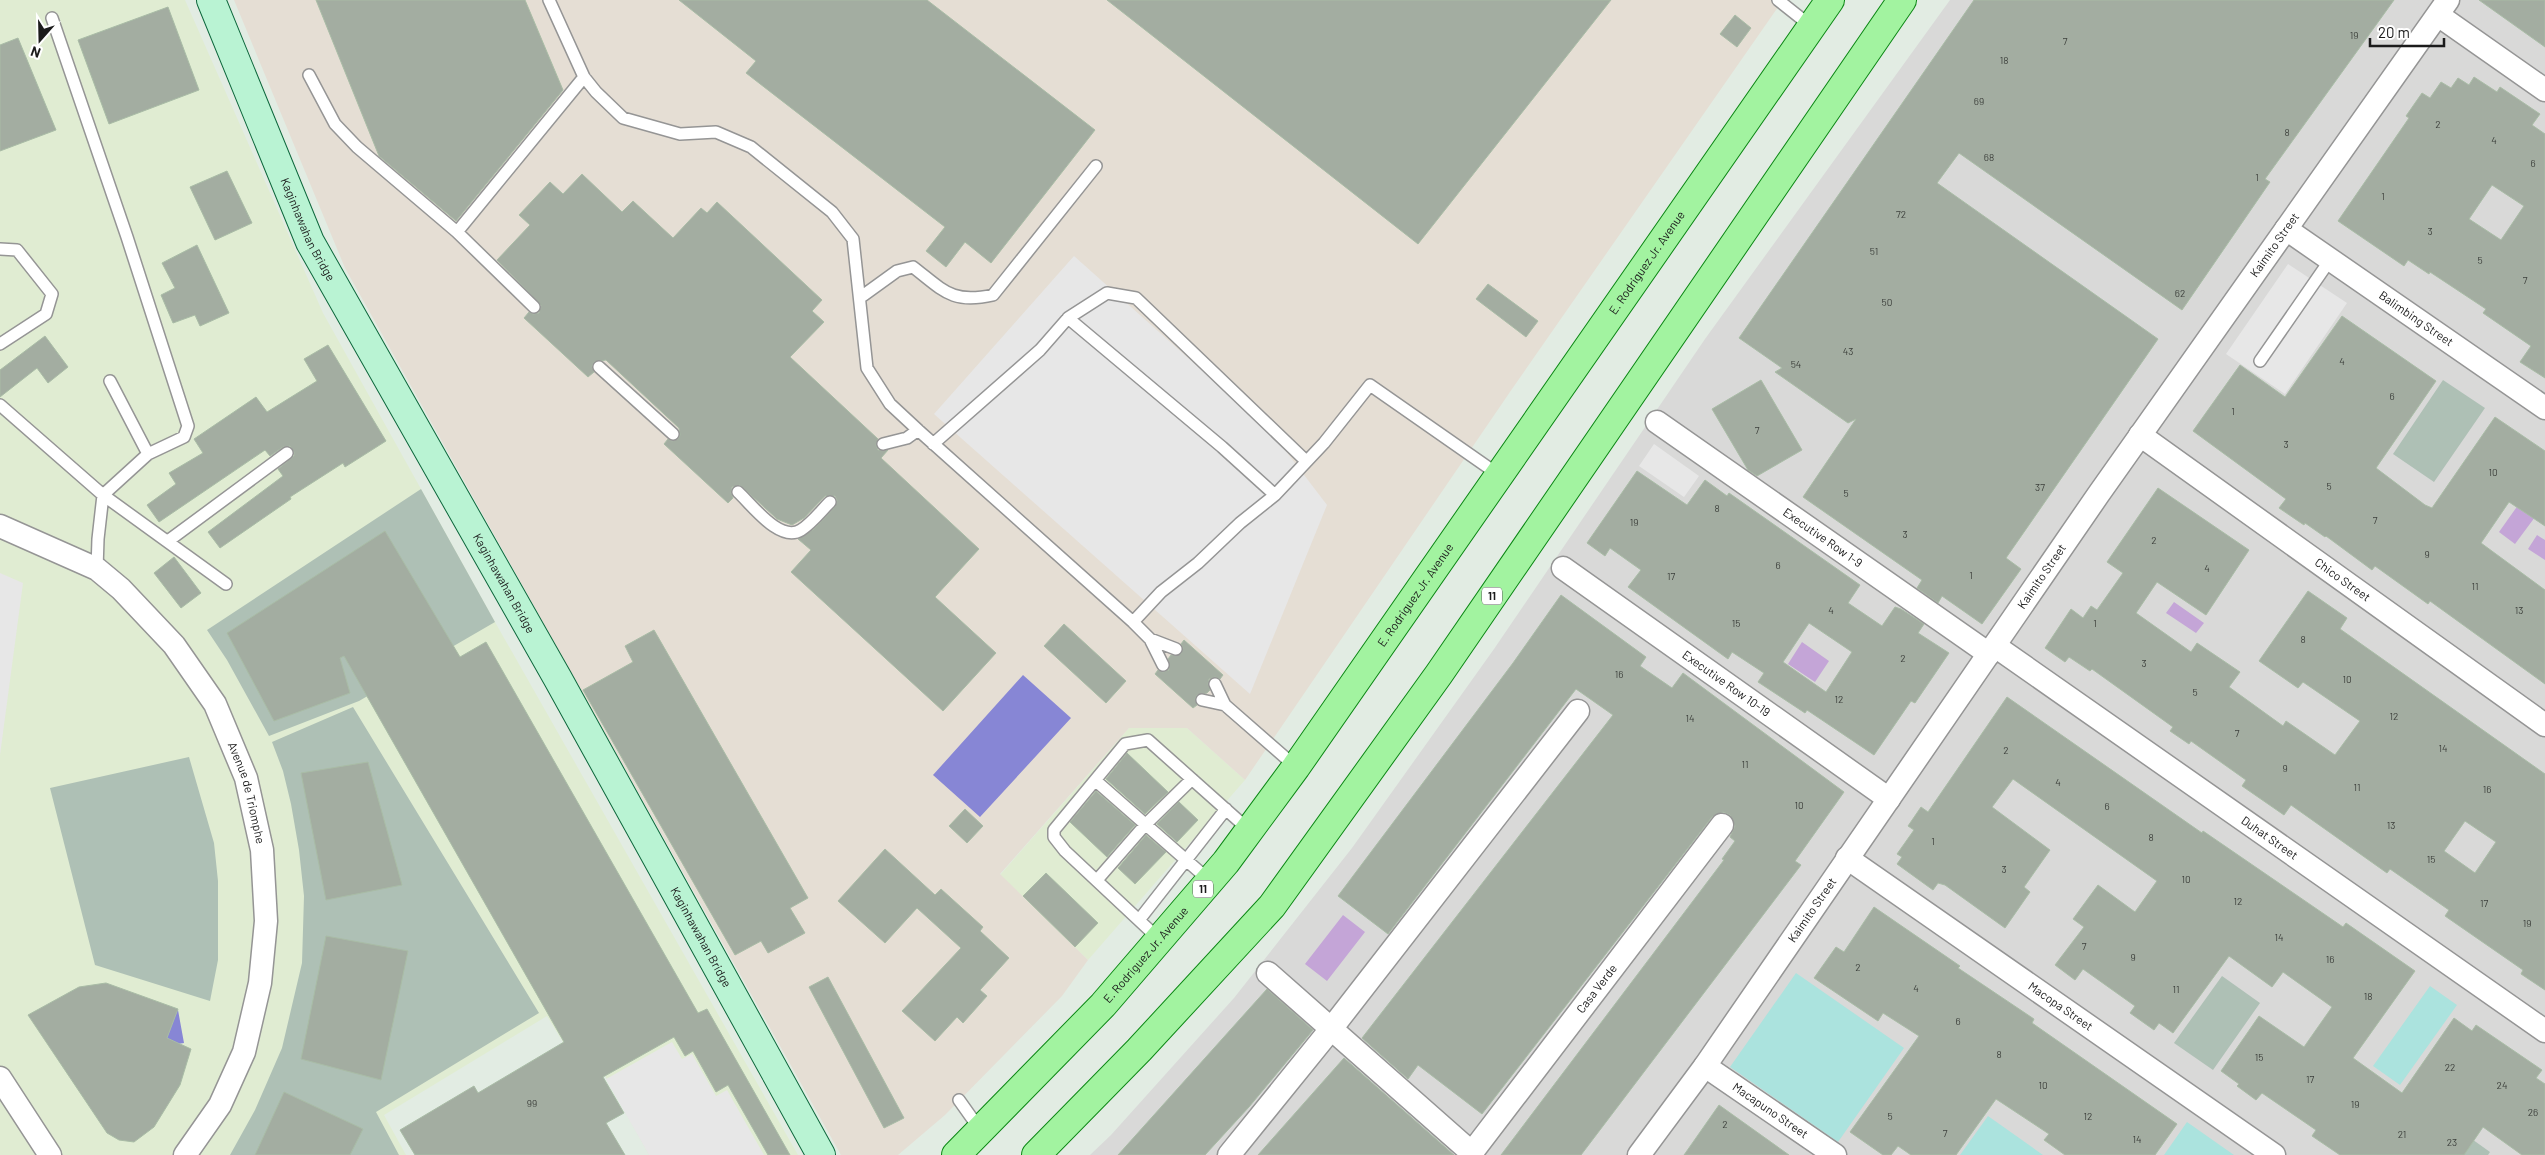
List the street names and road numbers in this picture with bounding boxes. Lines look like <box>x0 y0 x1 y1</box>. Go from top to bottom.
street label: Kaginhawahan Bridge <box>278 175 339 283</box>
street label: E. Rodriguez Jr. Avenue <box>1605 208 1687 317</box>
street label: Kaimito Street <box>2246 210 2301 279</box>
street label: Balimbing Street <box>2377 287 2456 349</box>
street label: Executive Row 1-9 <box>1781 504 1865 569</box>
street label: Kaginhawahan Bridge <box>471 531 538 635</box>
street label: E. Rodriguez Jr. Avenue <box>1374 540 1456 649</box>
street label: Kaimito Street <box>2014 541 2068 611</box>
street label: Chico Street <box>2313 555 2373 604</box>
road number: 11 <box>1482 588 1502 604</box>
street label: Executive Row 10-19 <box>1680 647 1773 719</box>
street label: Avenue de Triomphe <box>226 740 268 845</box>
street label: Duhat Street <box>2239 813 2301 862</box>
street label: Kaimito Street <box>1784 875 1839 945</box>
road number: 11 <box>1193 881 1213 898</box>
street label: Kaginhawahan Bridge <box>668 884 735 989</box>
street label: E. Rodriguez Jr. Avenue <box>1100 903 1191 1005</box>
street label: Casa Verde <box>1573 961 1619 1016</box>
street label: Macopa Street <box>2026 978 2096 1033</box>
street label: Macapuno Street <box>1730 1079 1811 1141</box>

